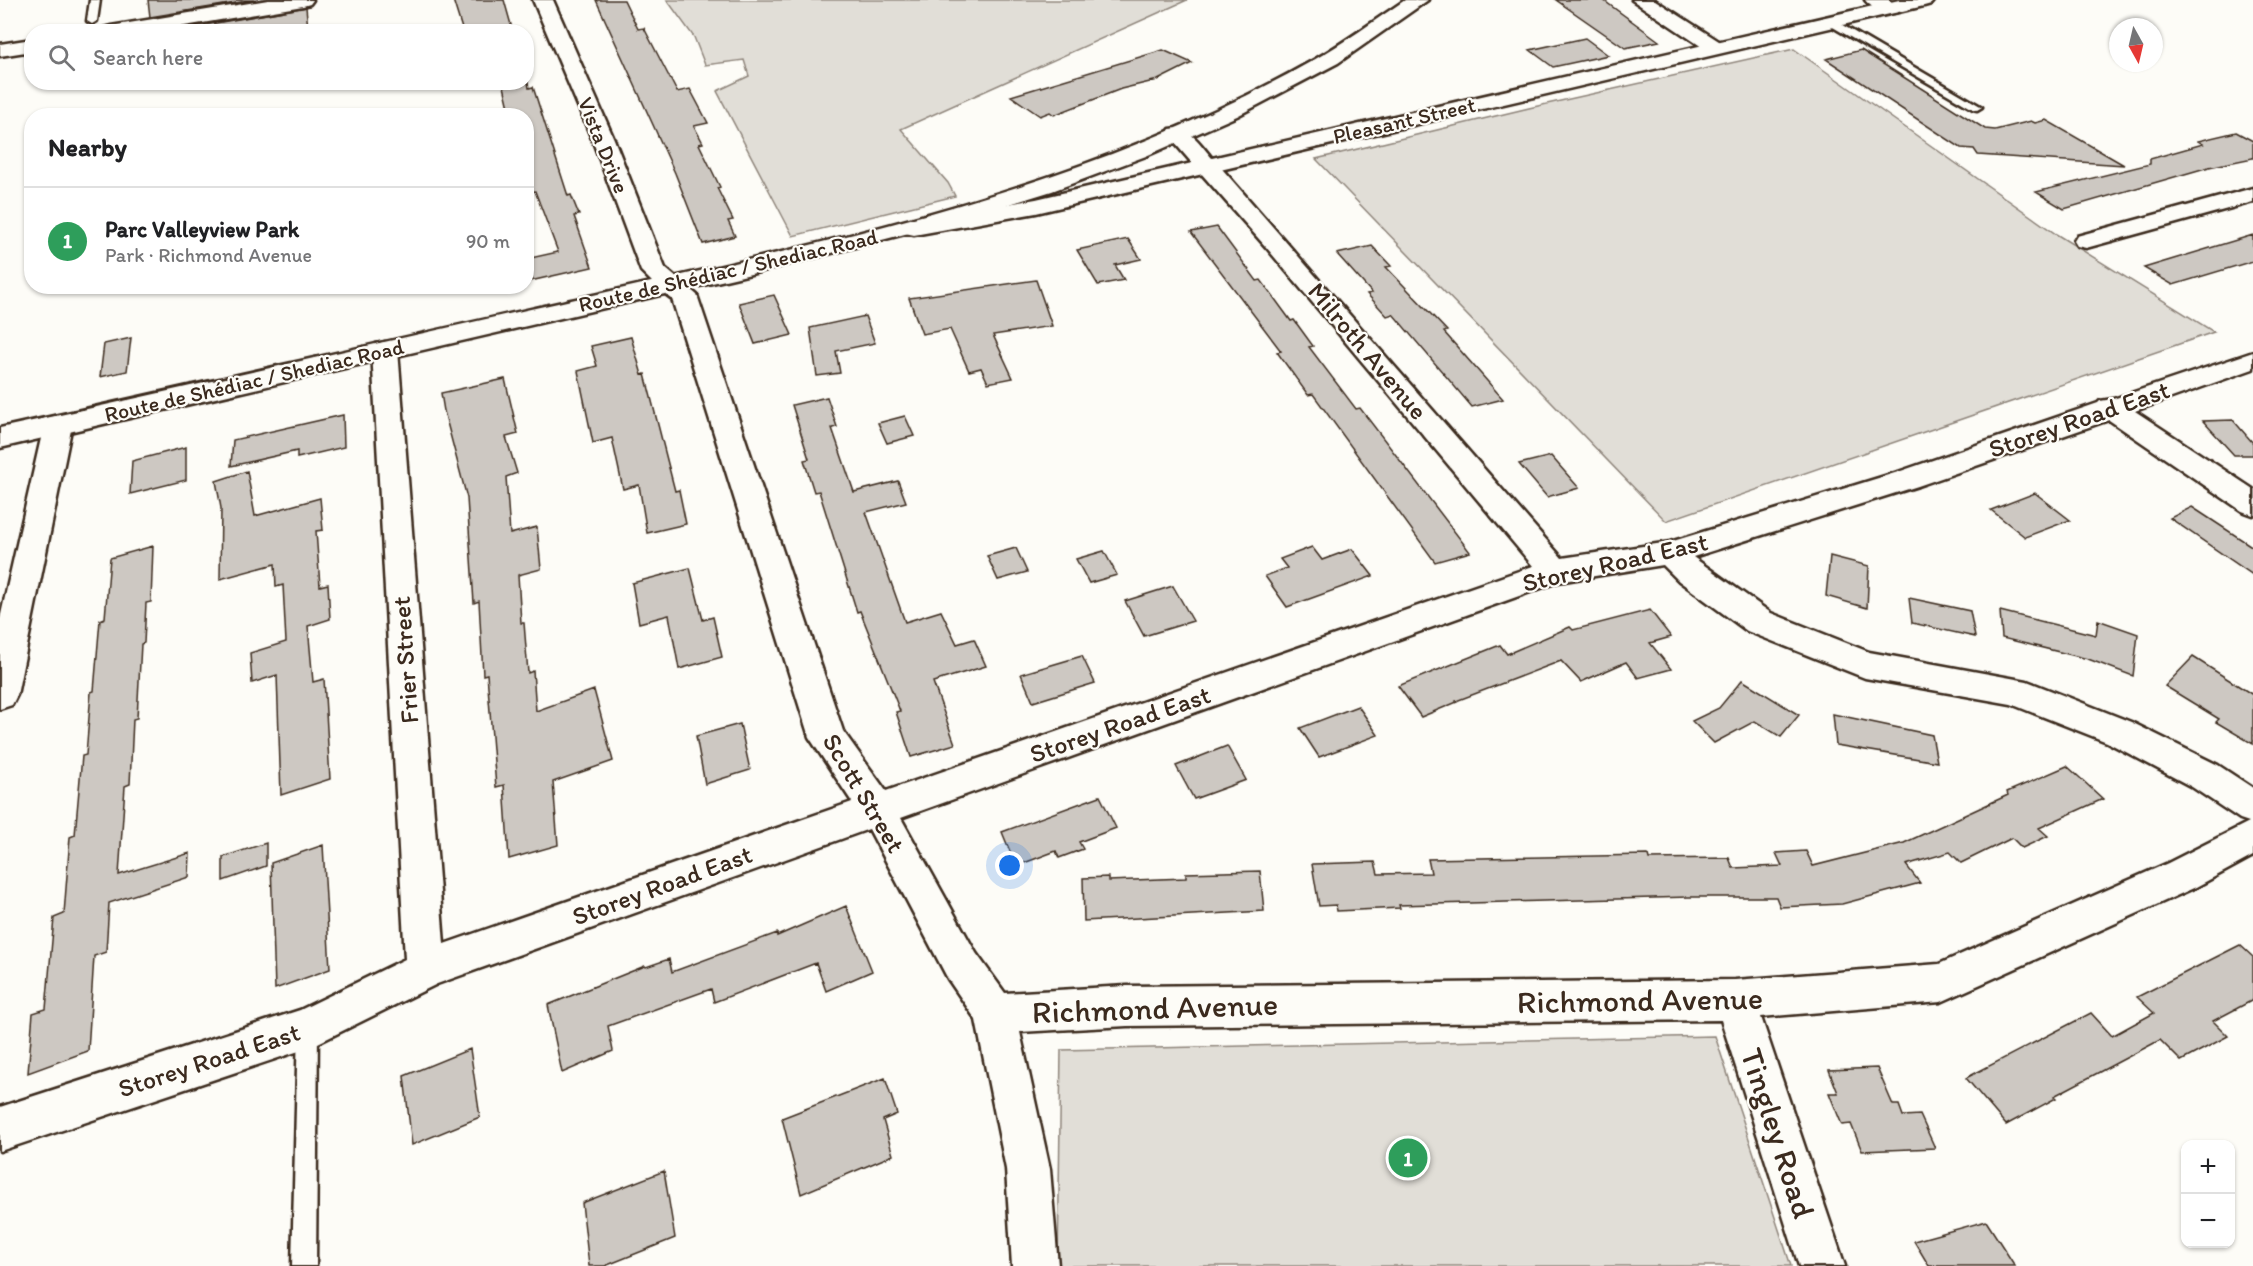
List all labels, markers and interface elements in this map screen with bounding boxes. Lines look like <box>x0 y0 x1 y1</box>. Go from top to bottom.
north arrow <box>2109 18 2163 72</box>
search box <box>24 24 534 90</box>
icon: search <box>45 41 78 74</box>
text: Search here <box>93 44 203 71</box>
street label: Pleasant Street <box>1330 91 1478 150</box>
street label: Vista Drive <box>572 93 635 197</box>
text: Nearby <box>48 131 127 163</box>
text: Parc Valleyview Park <box>105 216 299 243</box>
street label: Route de Shédiac / Shediac Road <box>576 223 881 318</box>
text: 1 <box>63 229 72 253</box>
text: 90 m <box>466 229 510 253</box>
text: Park · Richmond Avenue <box>105 243 312 267</box>
street label: Milroth Avenue <box>1301 276 1435 426</box>
street label: Route de Shédiac / Shediac Road <box>102 333 407 428</box>
street label: Storey Road East <box>1984 373 2174 465</box>
street label: Storey Road East <box>1519 525 1711 599</box>
street label: Frier Street <box>385 595 425 725</box>
street label: Storey Road East <box>1025 678 1215 770</box>
street label: Scott Street <box>816 727 912 859</box>
street label: Storey Road East <box>568 838 757 932</box>
your location <box>995 851 1024 880</box>
street label: Richmond Avenue <box>1517 979 1763 1021</box>
street label: Richmond Avenue <box>1031 985 1279 1031</box>
street label: Storey Road East <box>114 1015 304 1104</box>
street label: Tingley Road <box>1733 1043 1823 1223</box>
pin: 1 <box>1388 1136 1428 1180</box>
map controls <box>2181 1140 2235 1248</box>
button: + <box>2181 1140 2235 1194</box>
button: − <box>2181 1194 2235 1248</box>

